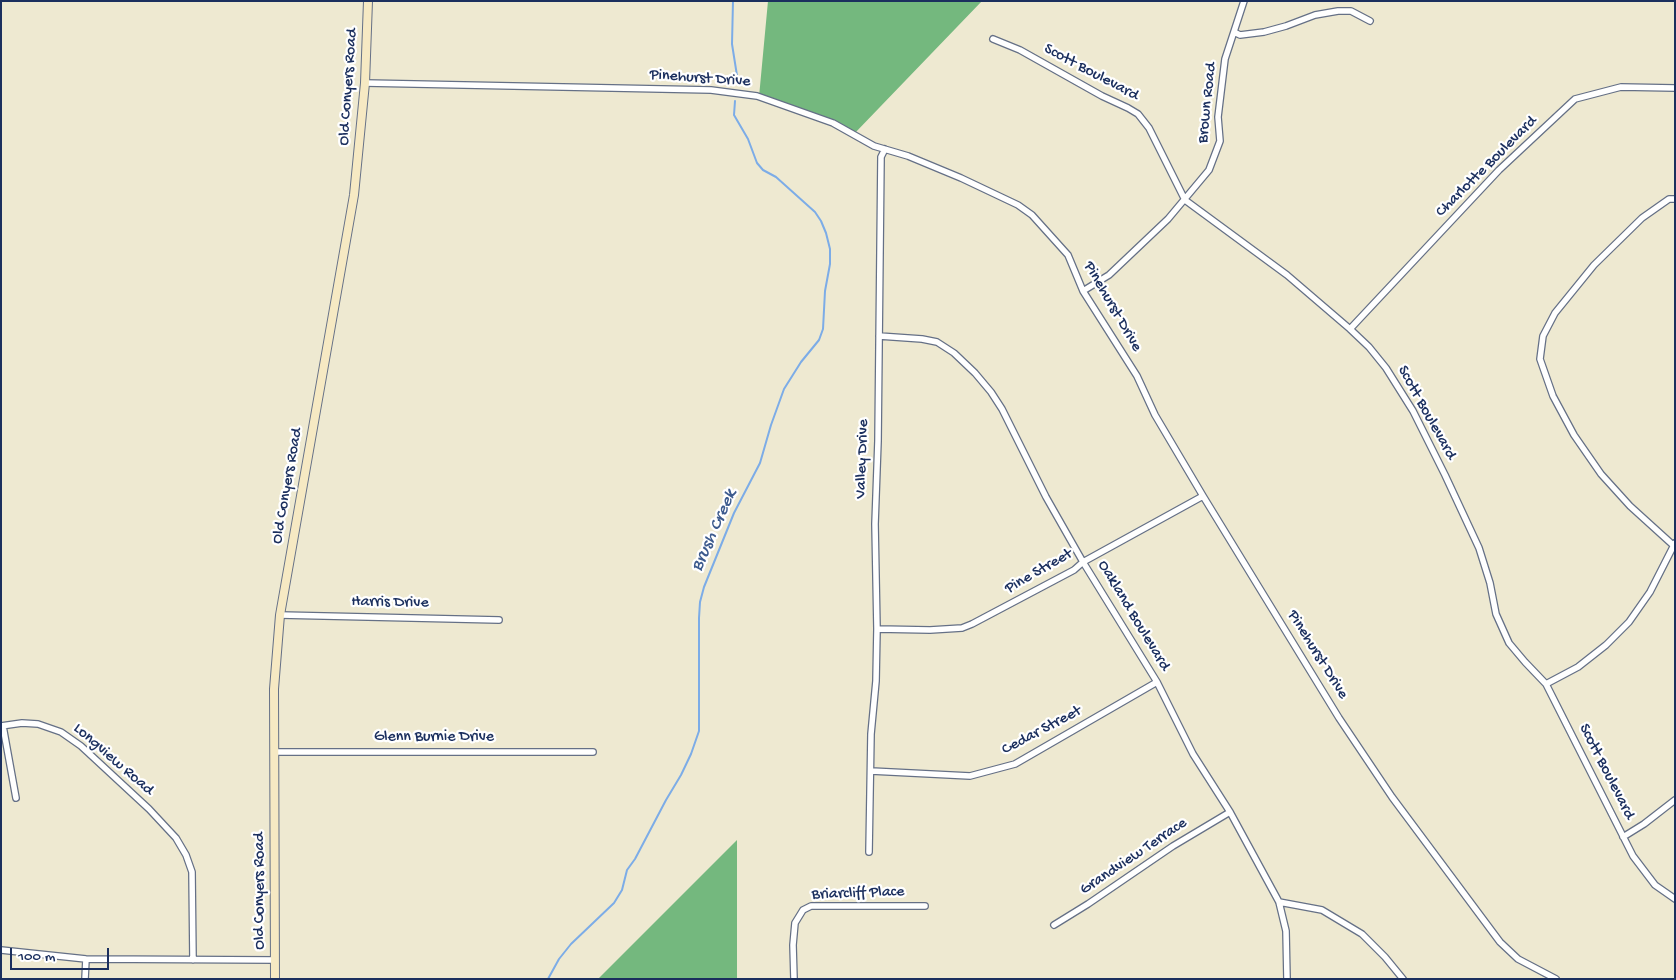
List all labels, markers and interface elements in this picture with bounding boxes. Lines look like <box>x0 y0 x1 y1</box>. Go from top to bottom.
street label: Old Conyers Road <box>335 28 363 146</box>
street label: Scott Boulevard <box>1040 40 1142 106</box>
street label: Brown Road <box>1194 62 1222 144</box>
street label: Pinehurst Drive <box>649 66 751 92</box>
street label: Charlotte Boulevard <box>1432 112 1542 222</box>
street label: Pinehurst Drive <box>1078 258 1146 356</box>
street label: Scott Boulevard <box>1392 363 1460 463</box>
street label: Valley Drive <box>852 419 874 499</box>
street label: Old Conyers Road <box>268 427 308 545</box>
water label: Brush Creek <box>687 487 743 575</box>
street label: Pine Street <box>1002 545 1076 599</box>
street label: Oakland Boulevard <box>1092 557 1174 675</box>
street label: Harris Drive <box>351 593 429 613</box>
street label: Pinehurst Drive <box>1282 607 1352 703</box>
street label: Cedar Street <box>999 702 1085 760</box>
street label: Longview Road <box>69 720 157 800</box>
street label: Scott Boulevard <box>1574 721 1638 823</box>
street label: Glenn Burnie Drive <box>374 728 494 748</box>
street label: Grandview Terrace <box>1077 814 1191 900</box>
street label: Old Conyers Road <box>251 832 271 950</box>
street label: Briarcliff Place <box>811 883 905 905</box>
scale bar <box>12 938 111 970</box>
text: 100 m <box>18 948 55 966</box>

